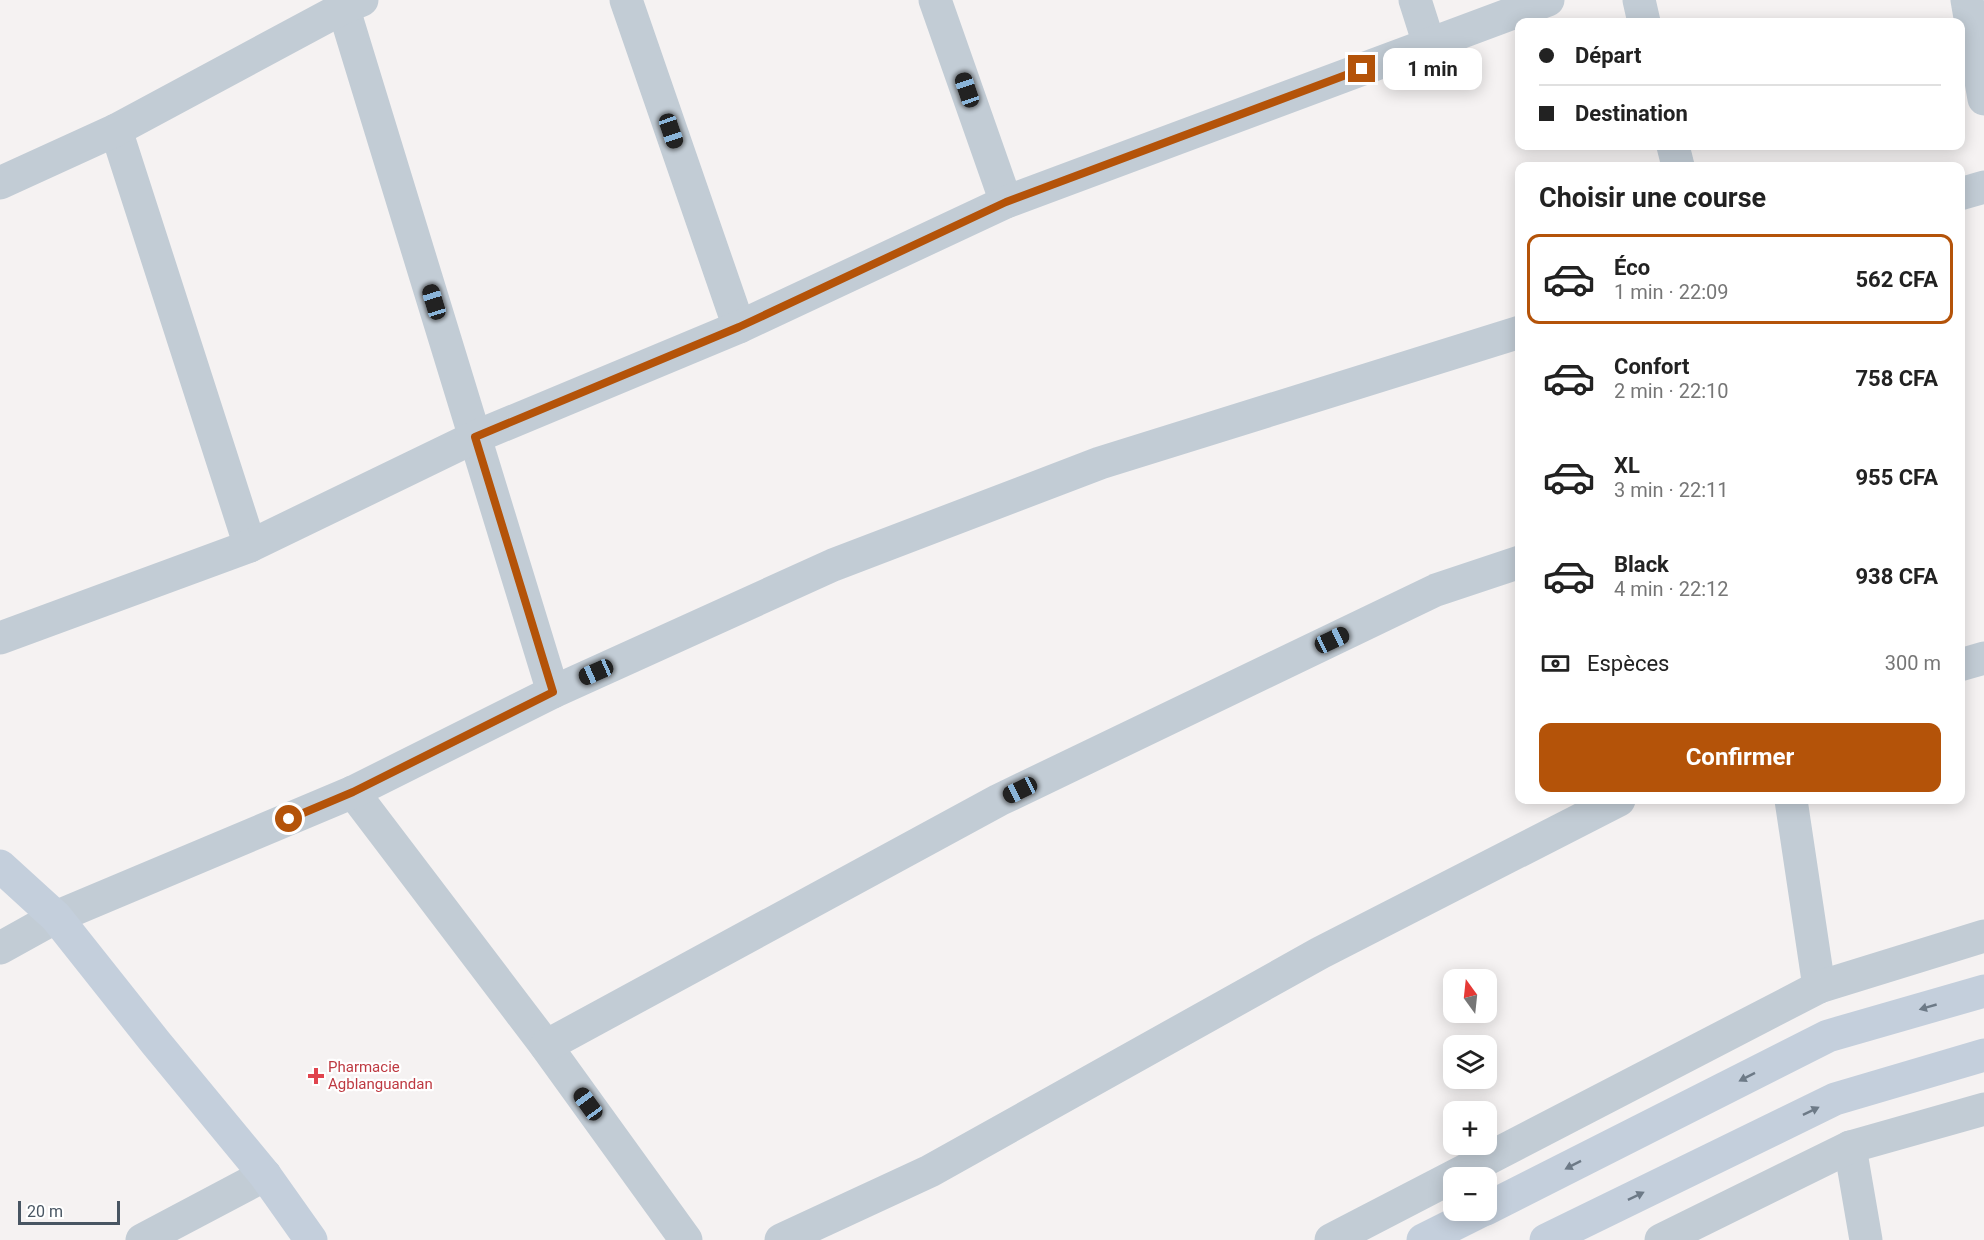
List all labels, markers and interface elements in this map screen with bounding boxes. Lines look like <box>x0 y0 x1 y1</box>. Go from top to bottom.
text: Départ <box>1575 43 1641 68</box>
callout: 1 min <box>1383 48 1482 90</box>
route end <box>1348 55 1375 82</box>
text: 1 min <box>1407 57 1458 81</box>
car <box>953 70 981 110</box>
text: Destination <box>1575 101 1688 126</box>
car <box>657 111 685 151</box>
text: Choisir une course <box>1539 182 1766 214</box>
icon: car <box>1542 252 1596 306</box>
text: Éco <box>1614 255 1650 280</box>
text: 562 CFA <box>1855 267 1938 292</box>
text: 1 min · 22:09 <box>1614 280 1729 304</box>
car <box>420 282 448 322</box>
icon: car <box>1542 351 1596 405</box>
text: Confort <box>1614 354 1689 379</box>
text: 758 CFA <box>1855 366 1938 391</box>
text: 2 min · 22:10 <box>1614 379 1729 403</box>
icon: car <box>1542 450 1596 504</box>
text: XL <box>1614 453 1640 478</box>
text: 955 CFA <box>1855 465 1938 490</box>
text: 3 min · 22:11 <box>1614 478 1729 502</box>
icon: car <box>1542 549 1596 603</box>
text: Black <box>1614 552 1669 577</box>
text: 938 CFA <box>1855 564 1938 589</box>
text: 4 min · 22:12 <box>1614 577 1729 601</box>
car <box>1312 624 1352 656</box>
icon: cash <box>1539 647 1572 680</box>
text: Espèces <box>1587 651 1669 676</box>
text: 300 m <box>1885 651 1941 675</box>
car <box>576 656 616 688</box>
button: Confirmer <box>1539 723 1941 792</box>
car <box>1000 774 1040 806</box>
route start <box>275 805 302 832</box>
north arrow <box>1443 969 1497 1023</box>
map controls <box>1443 969 1497 1221</box>
one-way arrow <box>1919 1003 1937 1013</box>
button: layers <box>1443 1035 1497 1089</box>
place label: Pharmacie Agblanguandan <box>328 1058 433 1093</box>
marker: Pharmacie Agblanguandan <box>309 1069 323 1083</box>
one-way arrow <box>1738 1073 1755 1082</box>
car <box>570 1084 606 1124</box>
button: + <box>1443 1101 1497 1155</box>
one-way arrow <box>1803 1106 1820 1115</box>
one-way arrow <box>1564 1161 1581 1170</box>
button: − <box>1443 1167 1497 1221</box>
one-way arrow <box>1628 1191 1645 1201</box>
scale bar <box>18 1198 120 1226</box>
text: 20 m <box>27 1202 63 1221</box>

